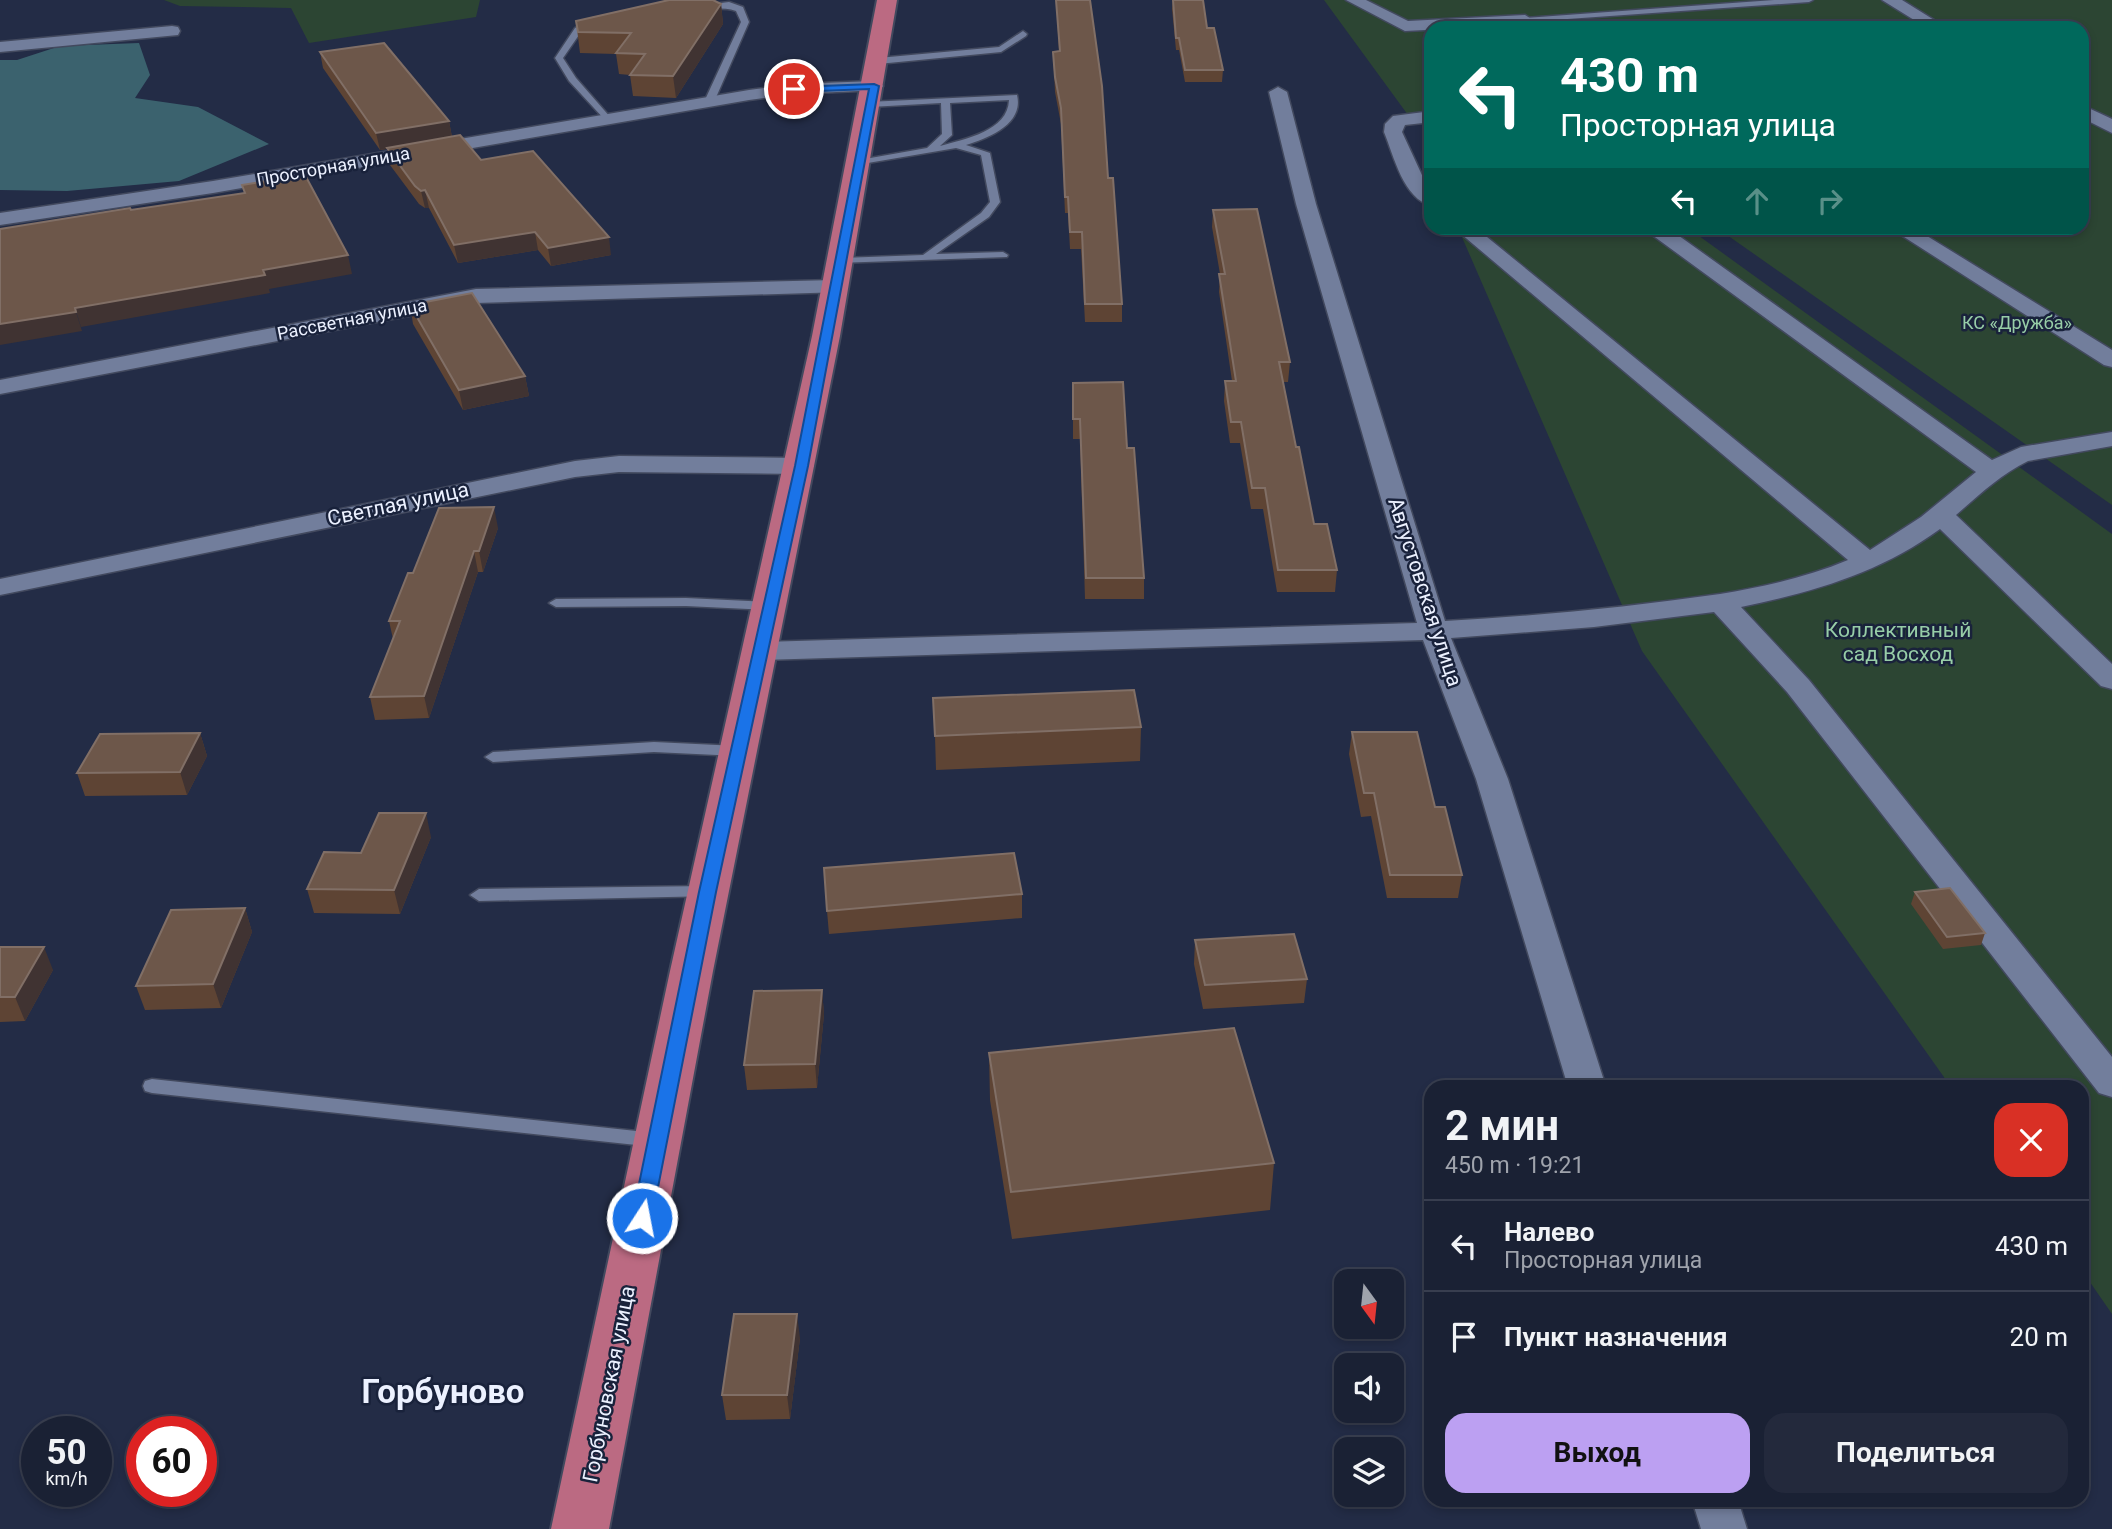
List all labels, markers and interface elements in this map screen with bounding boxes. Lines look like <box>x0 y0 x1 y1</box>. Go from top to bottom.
text: 430 m <box>1560 47 1699 104</box>
icon: left <box>1445 49 1536 140</box>
pin <box>764 59 824 119</box>
icon: arrive <box>775 70 813 108</box>
text: Просторная улица <box>1560 106 1836 144</box>
street label: Просторная улица <box>255 142 411 190</box>
icon: left <box>1665 182 1703 220</box>
icon: ahead <box>1738 182 1776 220</box>
icon: right <box>1811 182 1849 220</box>
street label: Рассветная улица <box>275 294 429 344</box>
park label: КС «Дружба» <box>1962 312 2072 333</box>
street label: Светлая улица <box>325 477 471 531</box>
street label: Августовская улица <box>1383 495 1467 689</box>
park label: Коллективный сад Восход <box>1825 618 1971 666</box>
text: 2 мин <box>1445 1101 1559 1150</box>
button: close <box>1994 1103 2068 1177</box>
text: 450 m · 19:21 <box>1445 1152 1584 1179</box>
position arrow <box>605 1181 679 1255</box>
text: Налево <box>1504 1217 1594 1247</box>
icon: left <box>1445 1227 1483 1265</box>
text: 430 m <box>1995 1231 2068 1261</box>
text: Просторная улица <box>1504 1247 1702 1274</box>
north arrow <box>1334 1269 1404 1339</box>
map controls <box>1334 1269 1404 1507</box>
street label: Горбуновская улица <box>578 1284 640 1484</box>
icon: arrive <box>1445 1318 1483 1356</box>
text: Пункт назначения <box>1504 1322 1728 1352</box>
text: 20 m <box>2010 1322 2068 1352</box>
button: sound <box>1334 1353 1404 1423</box>
district label: Горбуново <box>362 1372 524 1411</box>
button: Выход <box>1445 1413 1750 1493</box>
button: Поделиться <box>1764 1413 2068 1493</box>
speed limit sign: 60 <box>126 1416 217 1507</box>
text: 50 <box>46 1432 87 1473</box>
button: layers <box>1334 1437 1404 1507</box>
text: km/h <box>45 1468 88 1489</box>

